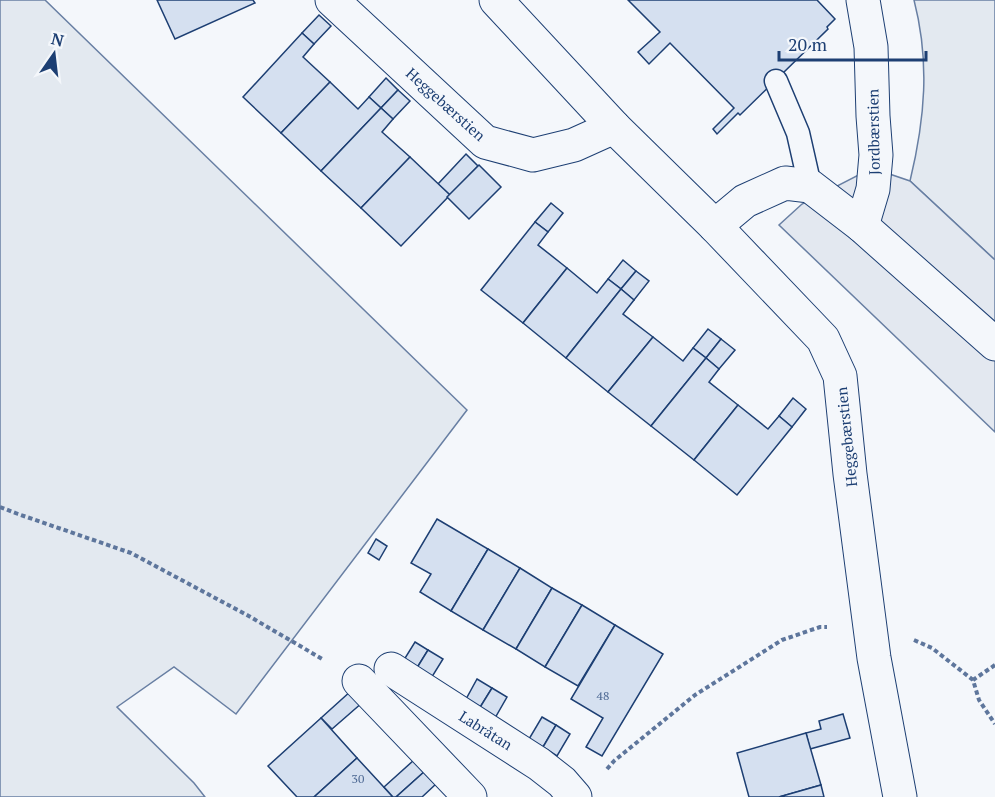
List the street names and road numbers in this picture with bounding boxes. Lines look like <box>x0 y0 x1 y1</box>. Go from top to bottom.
street label: Heggebærstien <box>402 63 490 145</box>
street label: Jordbærstien <box>862 89 884 175</box>
street label: Heggebærstien <box>831 386 861 488</box>
street label: Labråtan <box>456 706 517 754</box>

